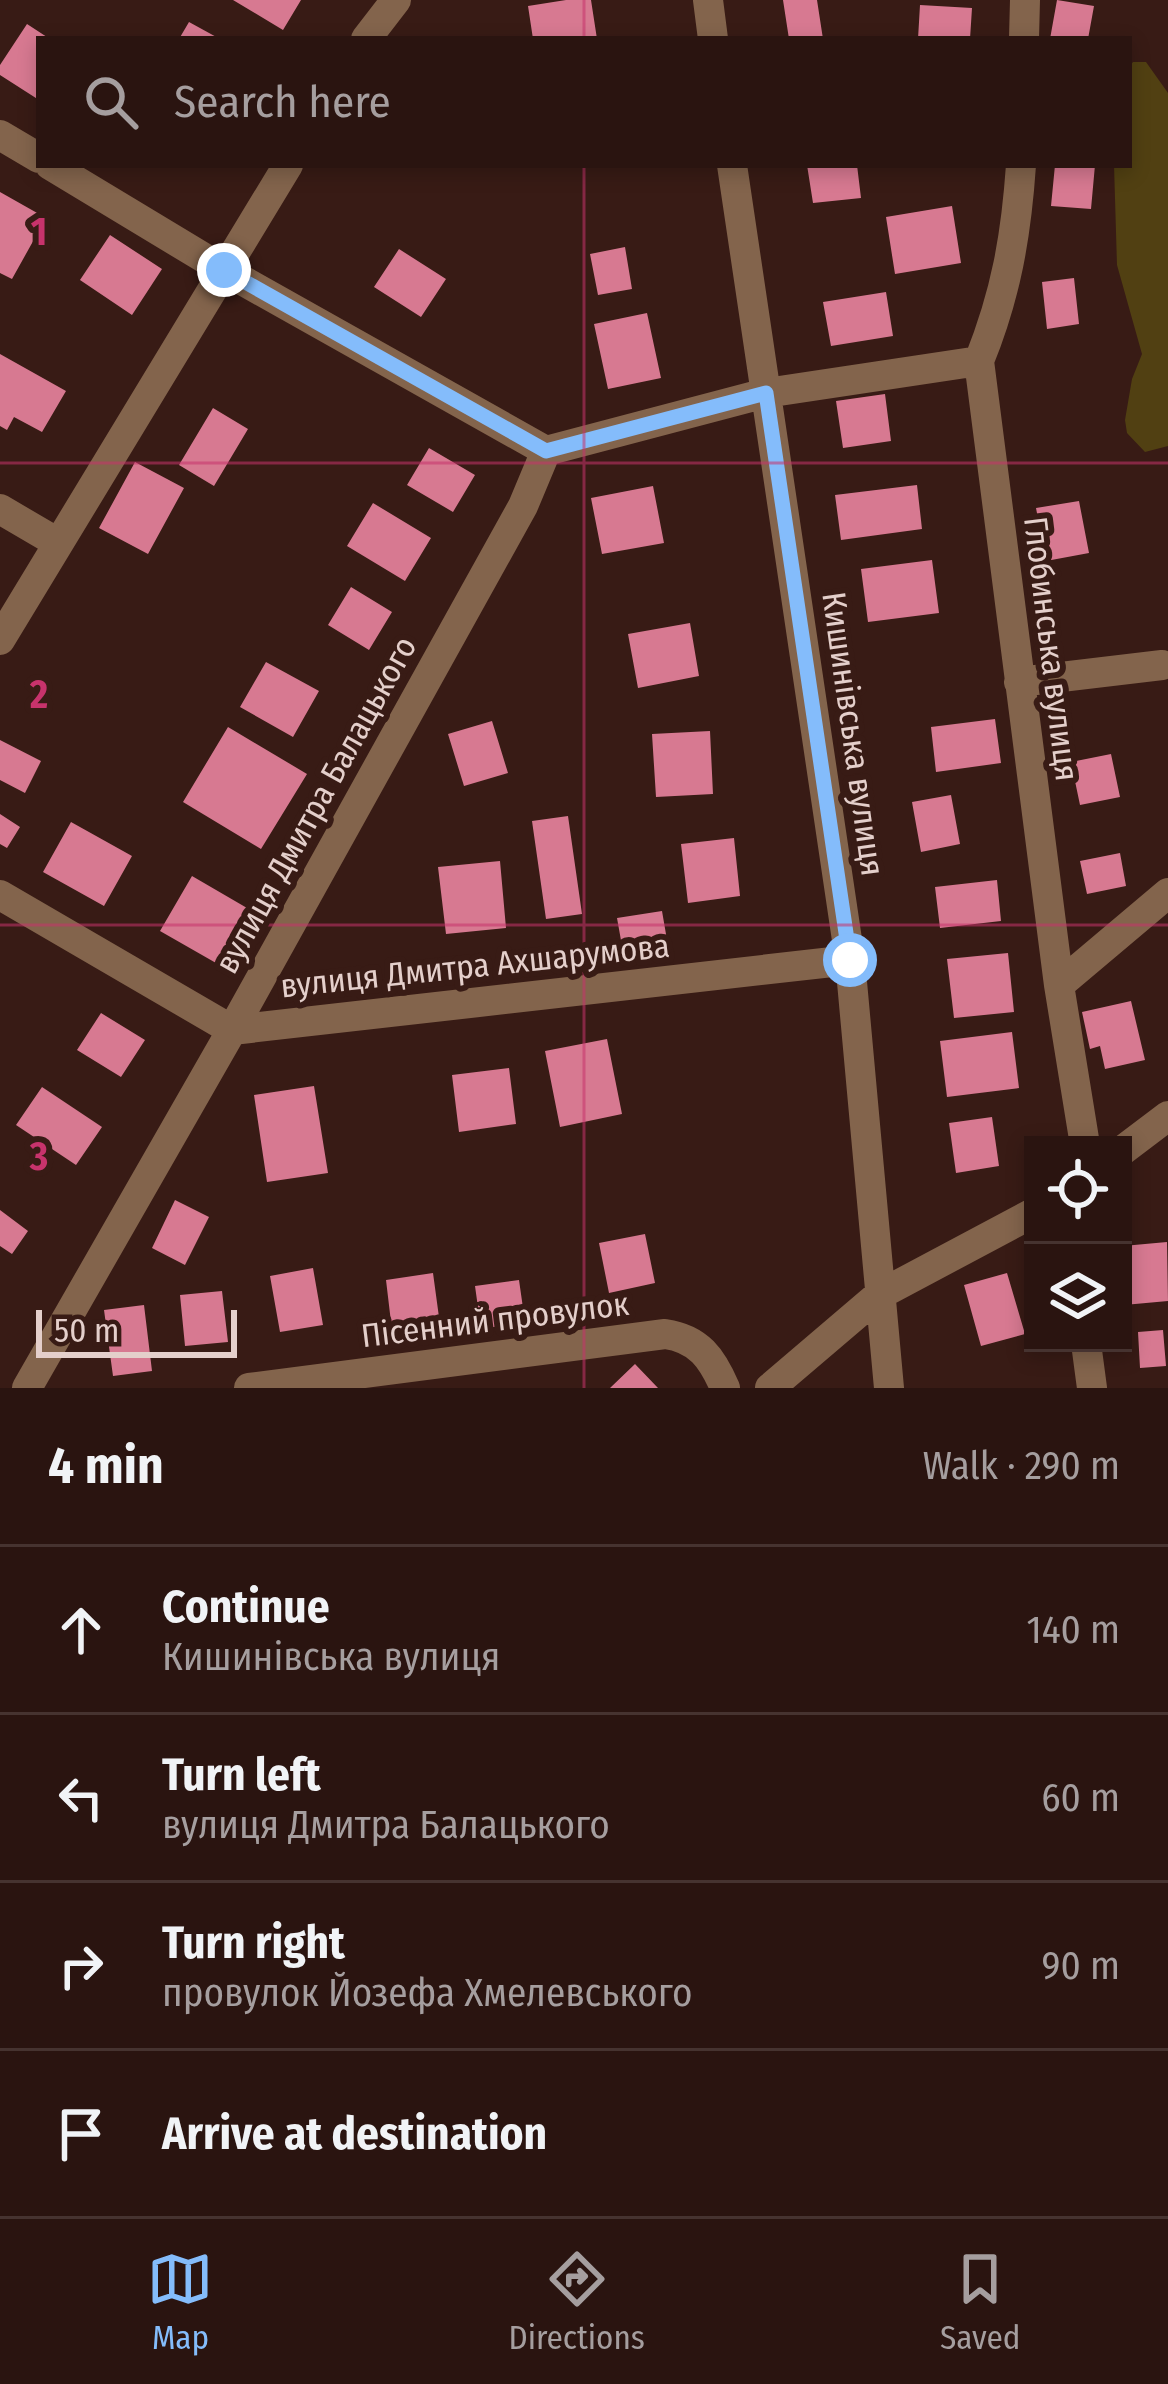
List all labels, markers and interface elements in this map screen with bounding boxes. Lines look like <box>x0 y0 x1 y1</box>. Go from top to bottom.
search box <box>36 36 1132 168</box>
icon: search <box>78 69 144 135</box>
text: Search here <box>174 75 391 129</box>
text: 1 <box>31 209 47 255</box>
route end <box>197 243 251 297</box>
street label: Глобинська вулиця <box>1015 515 1087 783</box>
street label: Кишинівська вулиця <box>813 589 893 879</box>
street label: вулиця Дмитра Балацького <box>207 630 425 980</box>
text: 2 <box>29 672 48 718</box>
street label: вулиця Дмитра Ахшарумова <box>278 926 672 1006</box>
route start <box>823 933 877 987</box>
text: 3 <box>29 1134 48 1180</box>
map controls <box>1024 1136 1132 1352</box>
button: locate <box>1024 1136 1132 1244</box>
button: layers <box>1024 1244 1132 1352</box>
street label: Пісенний провулок <box>359 1284 631 1356</box>
scale bar <box>36 1304 237 1357</box>
text: 50 m <box>54 1311 119 1351</box>
text: 4 min <box>48 1435 164 1497</box>
text: Walk · 290 m <box>923 1443 1120 1489</box>
text: Continue <box>162 1580 330 1634</box>
icon: ahead <box>48 1597 114 1663</box>
text: 140 m <box>1026 1607 1120 1653</box>
text: Кишинівська вулиця <box>162 1634 500 1680</box>
text: Turn left <box>162 1748 321 1802</box>
icon: left <box>48 1765 114 1831</box>
text: 60 m <box>1041 1775 1120 1821</box>
text: вулиця Дмитра Балацького <box>162 1802 610 1848</box>
text: Turn right <box>162 1916 345 1970</box>
icon: right <box>48 1933 114 1999</box>
text: 90 m <box>1042 1943 1120 1989</box>
text: провулок Йозефа Хмелевського <box>162 1970 692 2016</box>
icon: arrive <box>48 2101 114 2167</box>
text: Arrive at destination <box>162 2107 547 2161</box>
tab: Map <box>147 2246 213 2358</box>
tab: Directions <box>508 2246 645 2358</box>
tab: Saved <box>940 2246 1020 2358</box>

